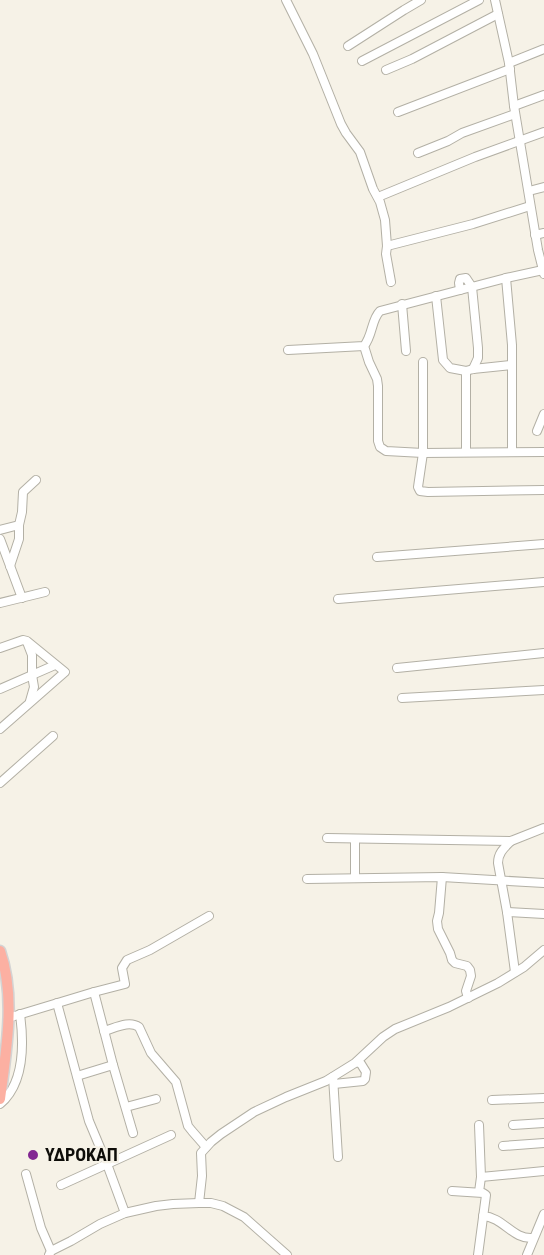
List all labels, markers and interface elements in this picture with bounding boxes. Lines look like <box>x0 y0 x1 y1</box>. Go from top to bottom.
place label: ΥΔΡΟΚΑΠ <box>45 1144 118 1165</box>
marker: ΥΔΡΟΚΑΠ <box>26 1148 40 1162</box>

